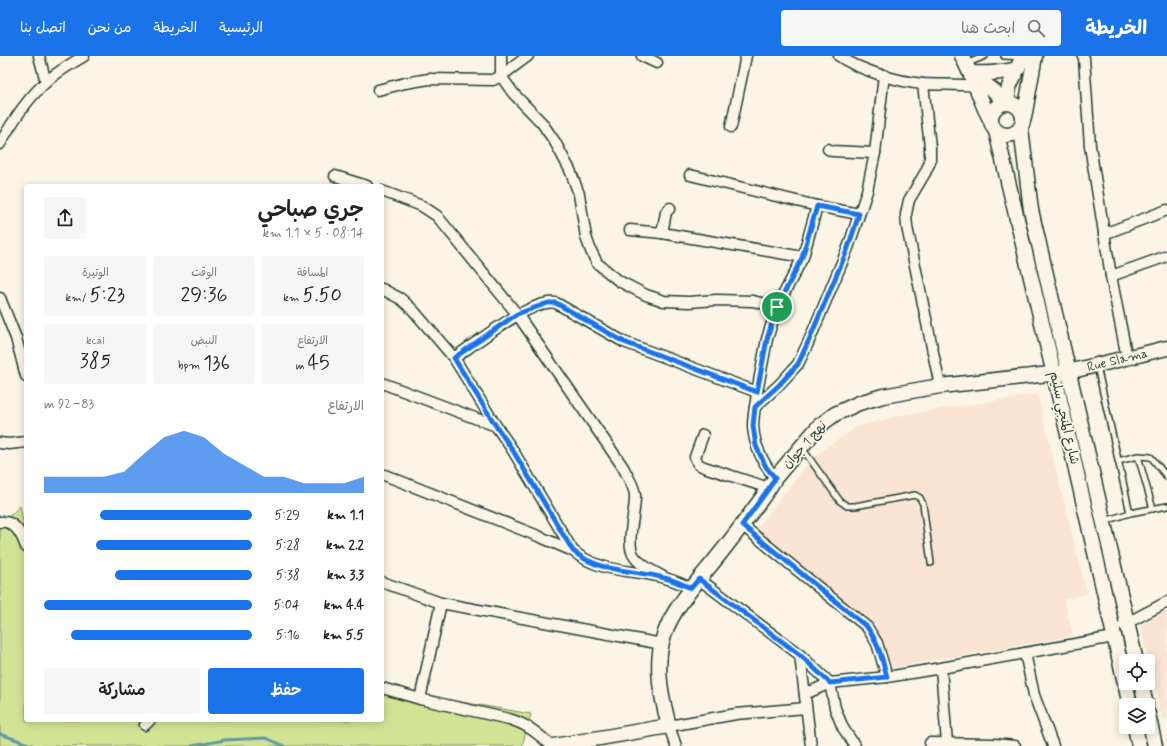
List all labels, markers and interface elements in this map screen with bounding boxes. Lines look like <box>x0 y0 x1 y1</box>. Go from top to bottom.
search box <box>781 10 1061 46</box>
text: الخريطة <box>1085 16 1147 41</box>
icon: search <box>1025 17 1047 39</box>
text: اتصل بنا <box>20 19 66 37</box>
text: من نحن <box>88 19 131 37</box>
text: الخريطة <box>153 19 197 37</box>
text: الرئيسية <box>219 19 263 37</box>
text: ابحث هنا <box>961 19 1015 39</box>
text: جري صباحي <box>257 196 364 224</box>
button: share <box>44 197 86 239</box>
text: 08:14 · 5 × 1.1 km <box>263 225 364 242</box>
text: الوتيرة <box>82 266 109 280</box>
text: الوقت <box>191 266 217 280</box>
text: المسافة <box>297 266 328 280</box>
text: 5:23 <box>89 282 125 309</box>
text: 29:36 <box>180 282 228 309</box>
text: 5.50 <box>302 282 342 309</box>
pin <box>760 290 794 324</box>
text: /km <box>66 291 89 305</box>
text: km <box>283 291 302 305</box>
icon: arrive <box>766 296 788 318</box>
text: kcal <box>86 334 105 348</box>
text: النبض <box>191 334 217 348</box>
text: الارتفاع <box>297 334 328 348</box>
street label: Rue Slama <box>1085 344 1150 376</box>
text: 385 <box>80 348 111 375</box>
text: 136 <box>203 350 230 377</box>
text: 45 <box>307 350 330 377</box>
text: bpm <box>178 359 203 373</box>
text: m <box>296 359 307 373</box>
street label: شارع المنجي سليم <box>1043 370 1083 467</box>
text: 83–92 m <box>44 396 94 413</box>
text: الارتفاع <box>328 398 364 415</box>
street label: نهج 1 جوان <box>779 418 831 472</box>
text: 5:29 <box>275 507 300 524</box>
text: 1.1 km <box>327 507 364 524</box>
text: 5:28 <box>275 537 300 554</box>
text: 2.2 km <box>326 537 364 554</box>
text: 5:38 <box>276 567 300 584</box>
text: 3.3 km <box>327 567 364 584</box>
text: 5:04 <box>274 597 300 614</box>
text: 4.4 km <box>324 597 364 614</box>
text: 5:16 <box>276 627 300 644</box>
text: 5.5 km <box>323 627 364 644</box>
map controls <box>1119 654 1155 734</box>
button: locate <box>1119 654 1155 690</box>
button: مشاركة <box>44 668 200 714</box>
button: حفظ <box>208 668 364 714</box>
button: layers <box>1119 698 1155 734</box>

